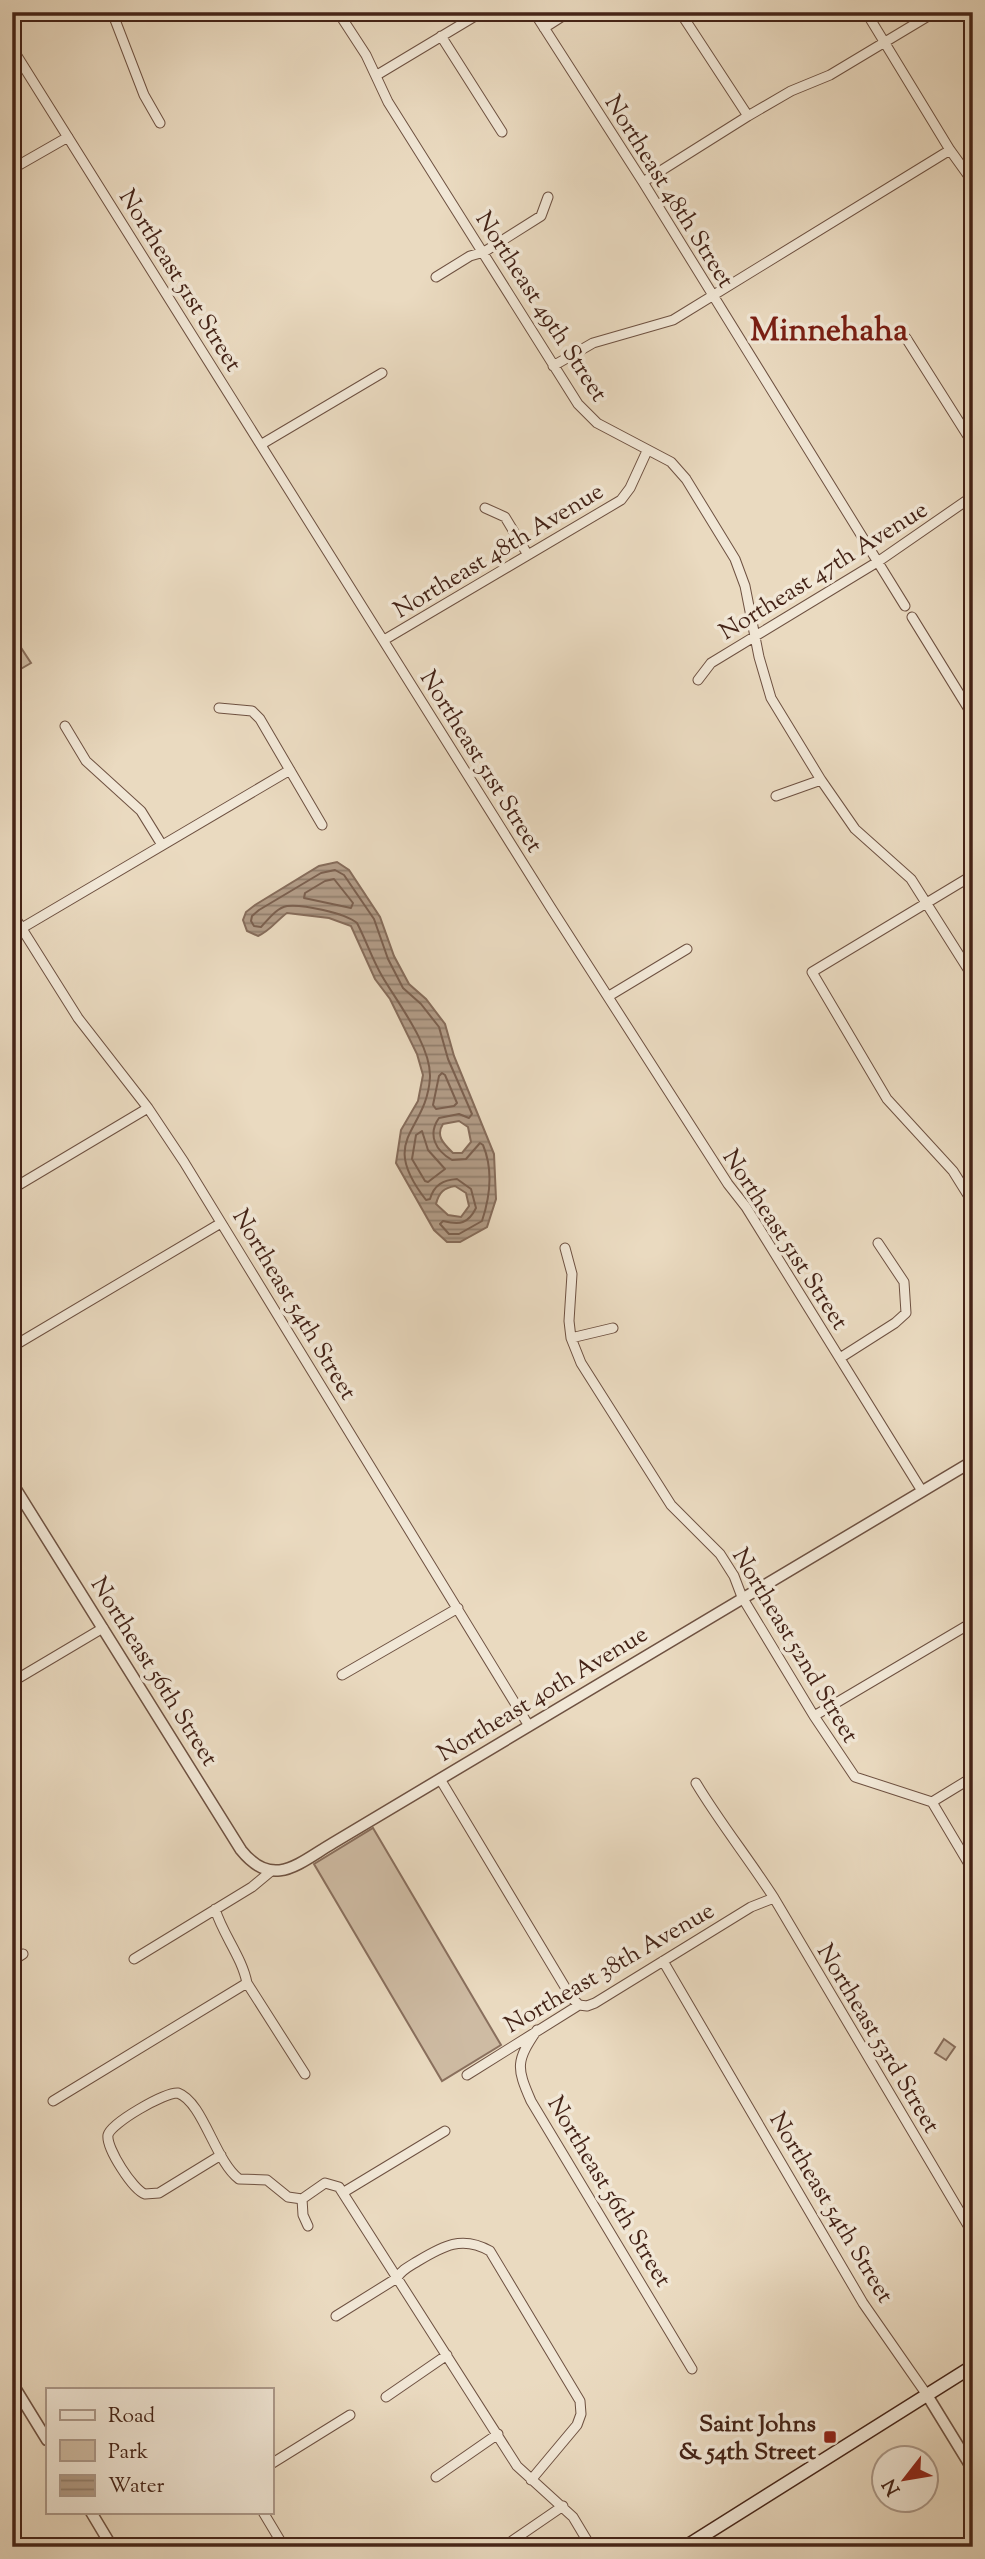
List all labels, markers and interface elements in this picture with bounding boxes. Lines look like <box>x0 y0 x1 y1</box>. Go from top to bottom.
street label: Northeast 48th Street <box>595 89 741 295</box>
street label: Northeast 51st Street <box>109 183 249 379</box>
street label: Northeast 49th Street <box>466 205 615 409</box>
district label: Minnehaha <box>750 309 908 355</box>
street label: Northeast 48th Avenue <box>388 475 611 628</box>
street label: Northeast 47th Avenue <box>713 494 935 650</box>
street label: Northeast 51st Street <box>410 664 550 860</box>
street label: Northeast 51st Street <box>713 1143 856 1337</box>
street label: Northeast 54th Street <box>223 1203 364 1407</box>
street label: Northeast 52nd Street <box>723 1542 866 1750</box>
street label: Northeast 56th Street <box>81 1571 225 1773</box>
street label: Northeast 40th Avenue <box>431 1618 655 1771</box>
street label: Northeast 38th Avenue <box>499 1895 721 2043</box>
street label: Northeast 53rd Street <box>807 1938 947 2140</box>
street label: Northeast 56th Street <box>538 2090 679 2294</box>
street label: Northeast 54th Street <box>760 2106 901 2310</box>
legend <box>46 2388 273 2514</box>
text: Road <box>108 2402 155 2432</box>
place label: Saint Johns & 54th Street <box>679 2408 817 2470</box>
marker: Saint Johns & 54th Street <box>822 2429 838 2445</box>
text: Park <box>108 2438 149 2468</box>
north arrow <box>870 2444 940 2514</box>
text: Water <box>108 2472 165 2502</box>
text: N <box>877 2473 908 2500</box>

